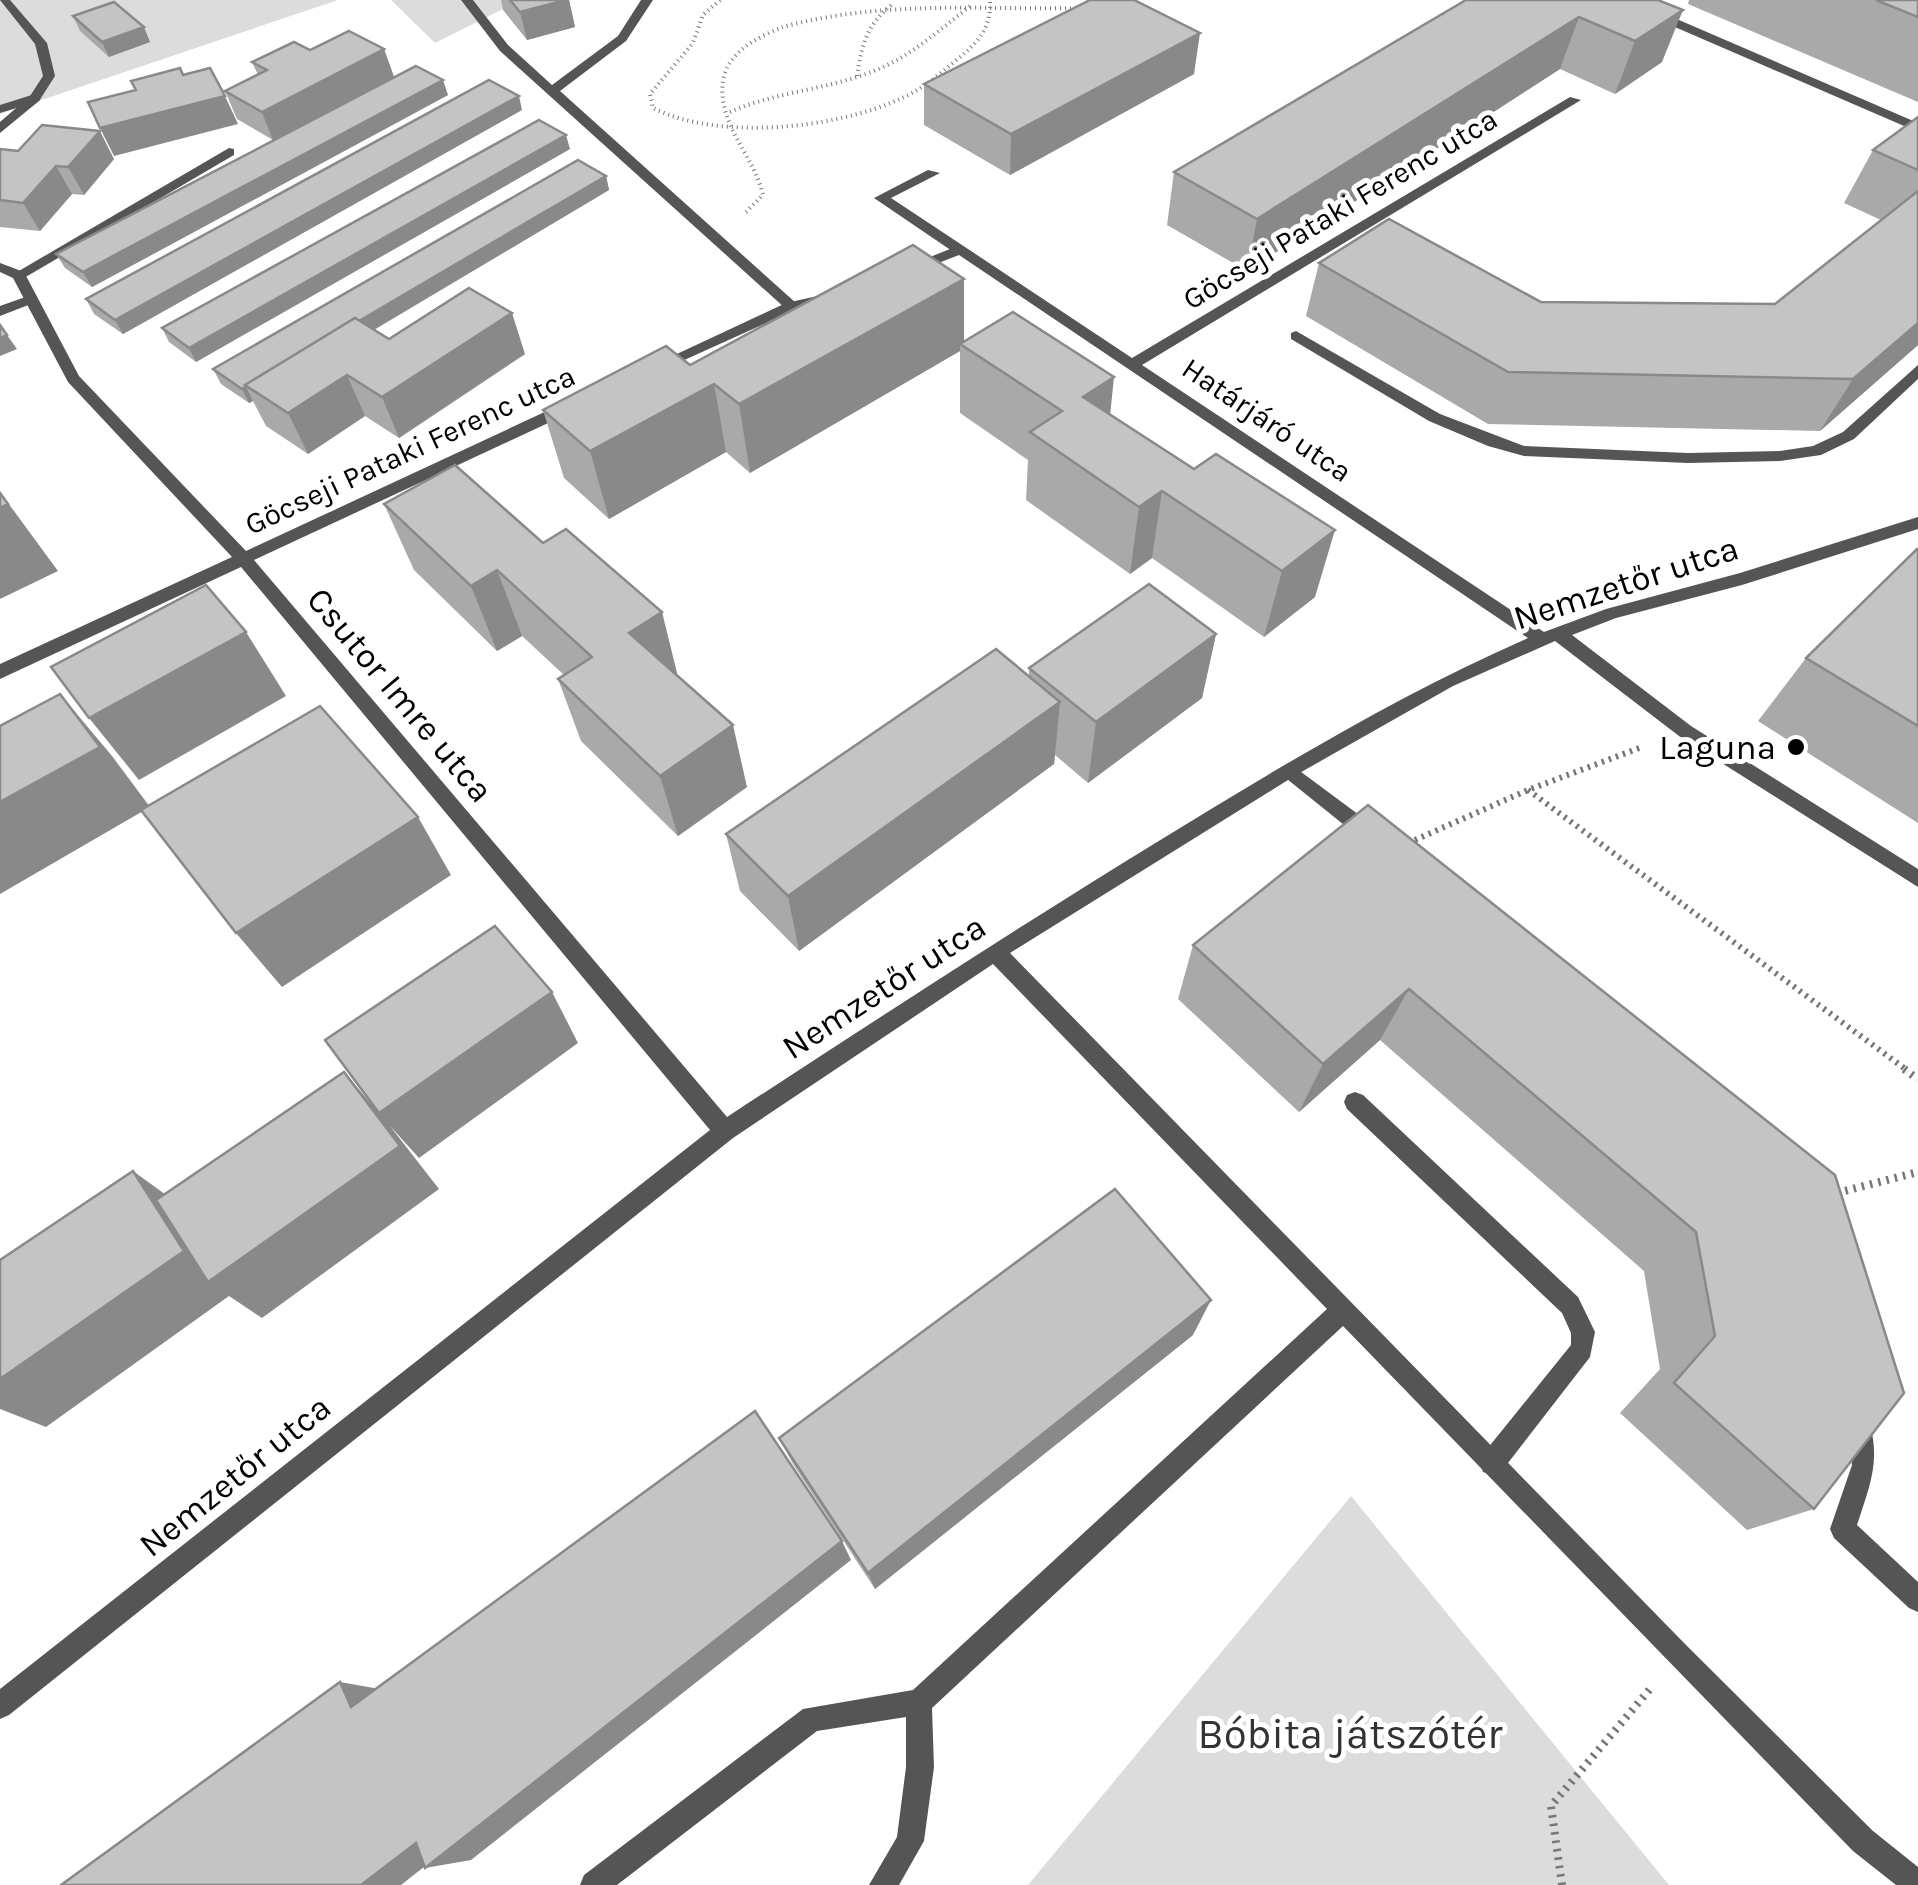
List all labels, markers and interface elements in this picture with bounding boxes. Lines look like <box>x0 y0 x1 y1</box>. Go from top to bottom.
street label: Göcseji Pataki Ferenc utca <box>1176 101 1504 317</box>
street label: Határjáró utca <box>1175 350 1359 490</box>
street label: Göcseji Pataki Ferenc utca <box>239 358 581 542</box>
street label: Nemzetőr utca <box>1508 527 1744 639</box>
street label: Csutor Imre utca <box>298 579 502 811</box>
place label: Laguna <box>1659 727 1776 768</box>
marker: Laguna <box>1785 736 1807 758</box>
street label: Nemzetőr utca <box>775 906 993 1068</box>
street label: Nemzetőr utca <box>131 1386 339 1566</box>
park label: Bóbita játszótér <box>1198 1709 1503 1759</box>

